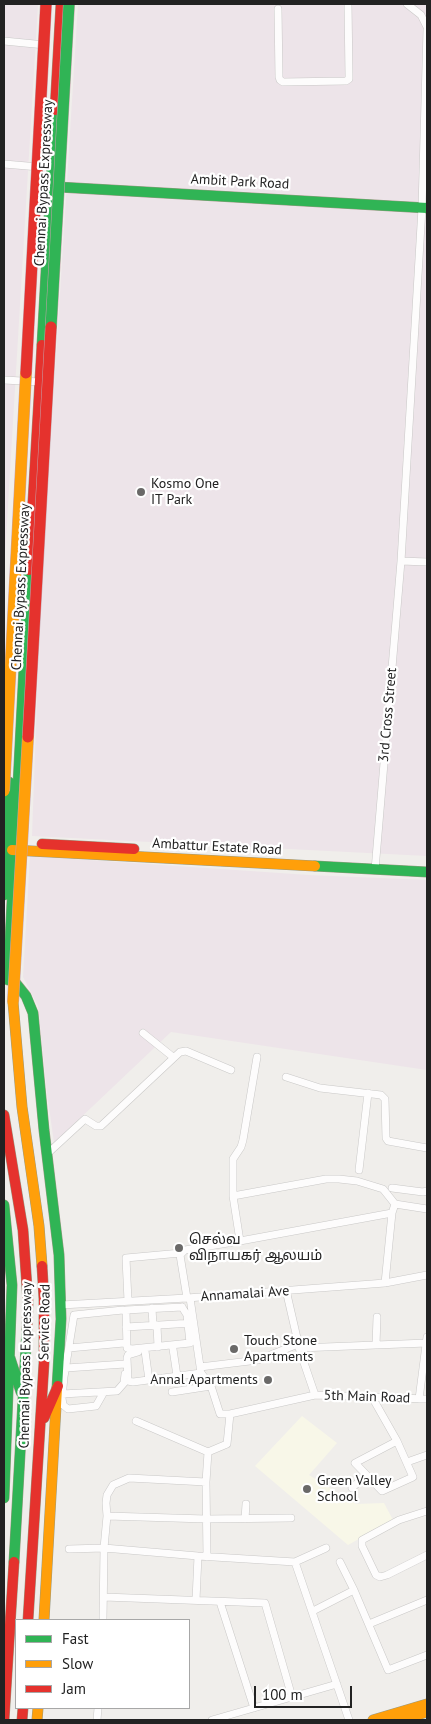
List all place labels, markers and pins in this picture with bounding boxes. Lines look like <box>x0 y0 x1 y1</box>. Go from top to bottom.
place label: Kosmo One IT Park <box>151 476 219 508</box>
marker: Kosmo One IT Park <box>135 486 147 498</box>
place label: செல்வ விநாயகர் ஆலயம் <box>189 1232 322 1264</box>
marker: செல்வ விநாயகர் ஆலயம் <box>173 1242 185 1254</box>
place label: Touch Stone Apartments <box>244 1333 317 1365</box>
marker: Touch Stone Apartments <box>228 1343 240 1355</box>
place label: Annal Apartments <box>150 1372 258 1388</box>
marker: Annal Apartments <box>262 1374 274 1386</box>
place label: Green Valley School <box>317 1473 391 1505</box>
marker: Green Valley School <box>301 1483 313 1495</box>

